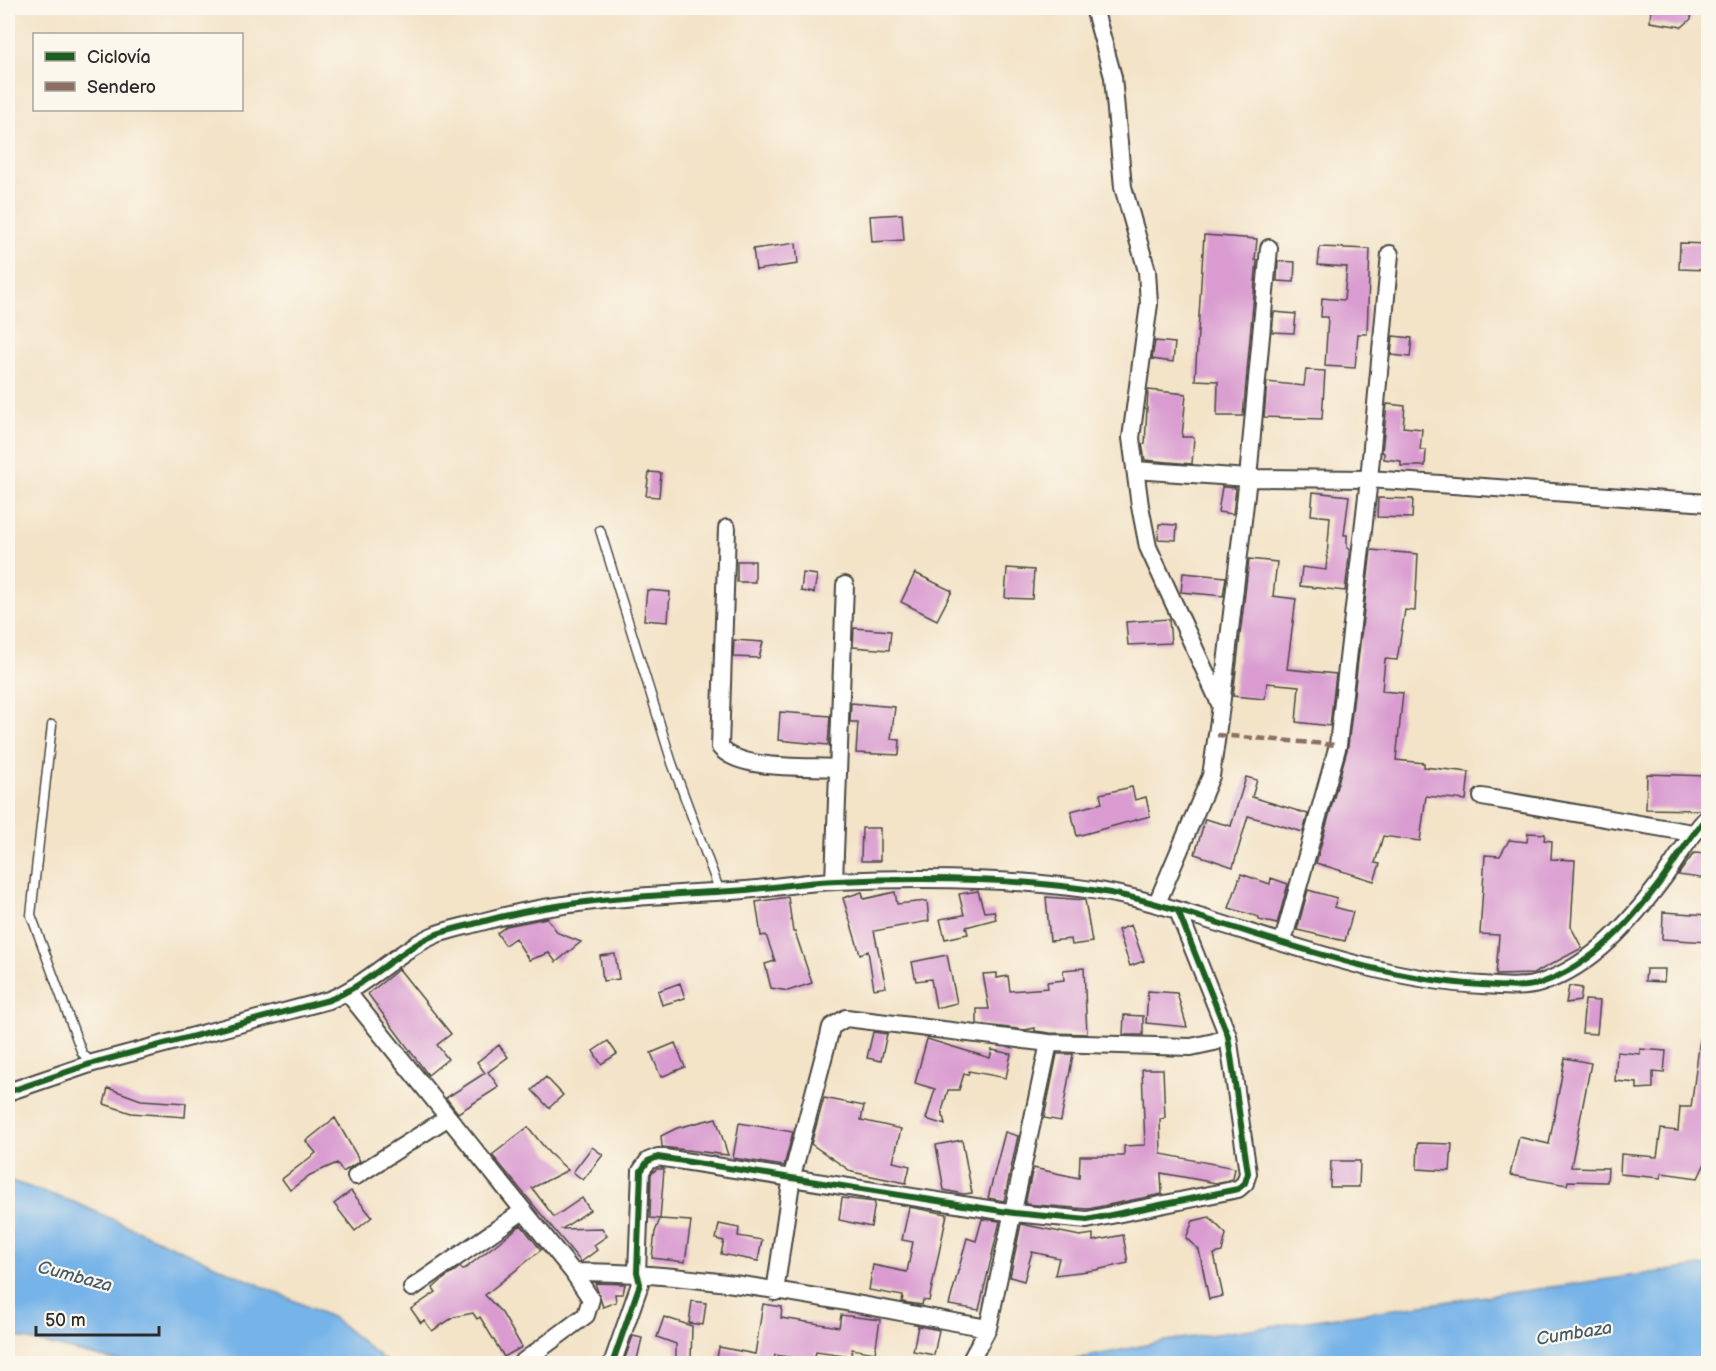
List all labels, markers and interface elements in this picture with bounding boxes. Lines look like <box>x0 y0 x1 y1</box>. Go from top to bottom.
legend <box>33 33 243 111</box>
text: Ciclovía <box>87 47 151 68</box>
text: Sendero <box>87 77 156 98</box>
water label: Cumbaza <box>35 1256 115 1297</box>
scale bar <box>36 1299 159 1337</box>
text: 50 m <box>45 1310 86 1331</box>
water label: Cumbaza <box>1535 1317 1613 1350</box>

